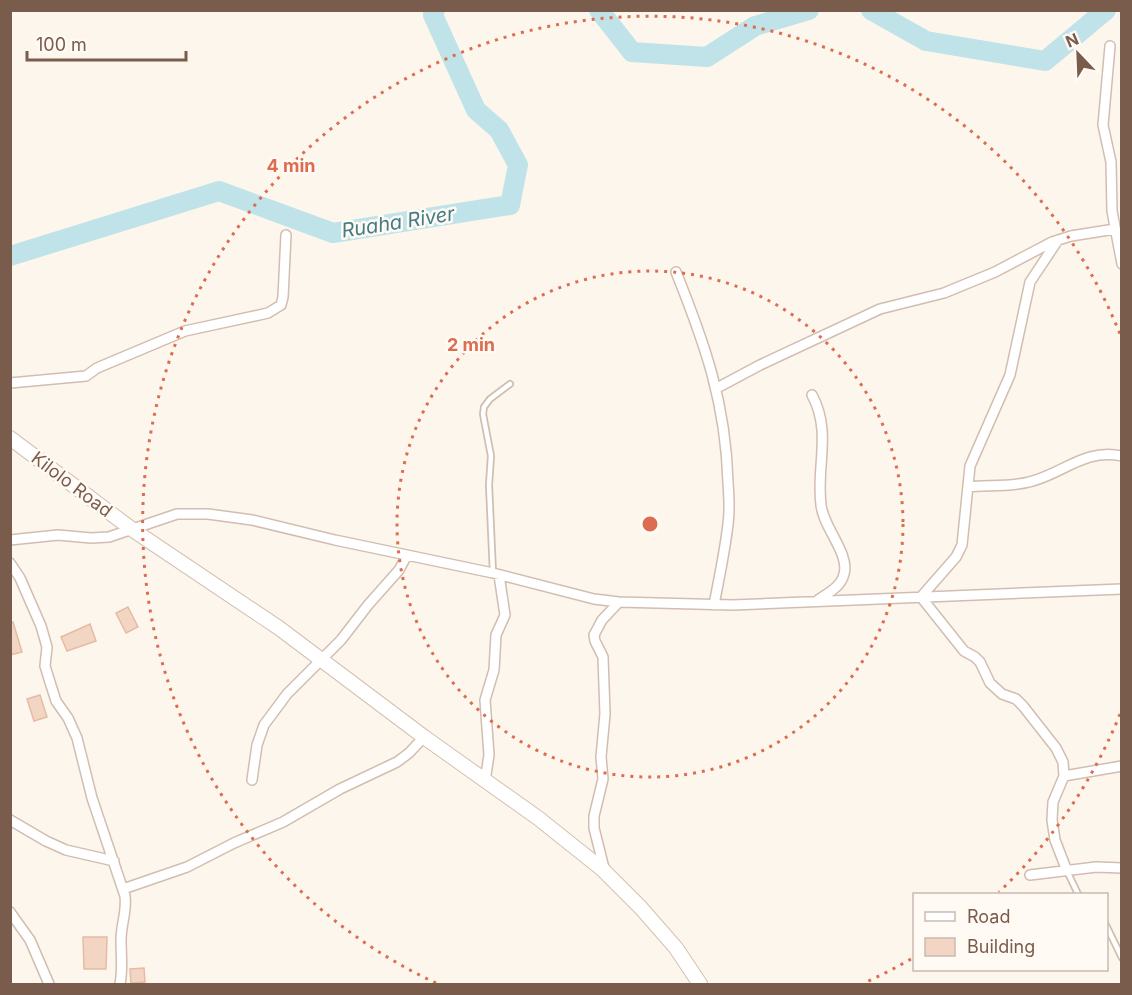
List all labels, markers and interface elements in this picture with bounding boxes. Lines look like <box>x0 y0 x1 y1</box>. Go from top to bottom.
scale bar <box>27 24 186 62</box>
north arrow <box>1048 24 1108 84</box>
text: N <box>1063 29 1082 52</box>
text: 100 m <box>36 34 87 55</box>
text: 4 min <box>267 155 315 176</box>
water label: Ruaha River <box>340 201 457 243</box>
text: 2 min <box>447 334 495 355</box>
street label: Kilolo Road <box>28 447 116 521</box>
centre of rings <box>640 514 660 534</box>
legend <box>913 893 1108 971</box>
text: Road <box>967 906 1010 927</box>
text: Building <box>967 936 1035 957</box>

